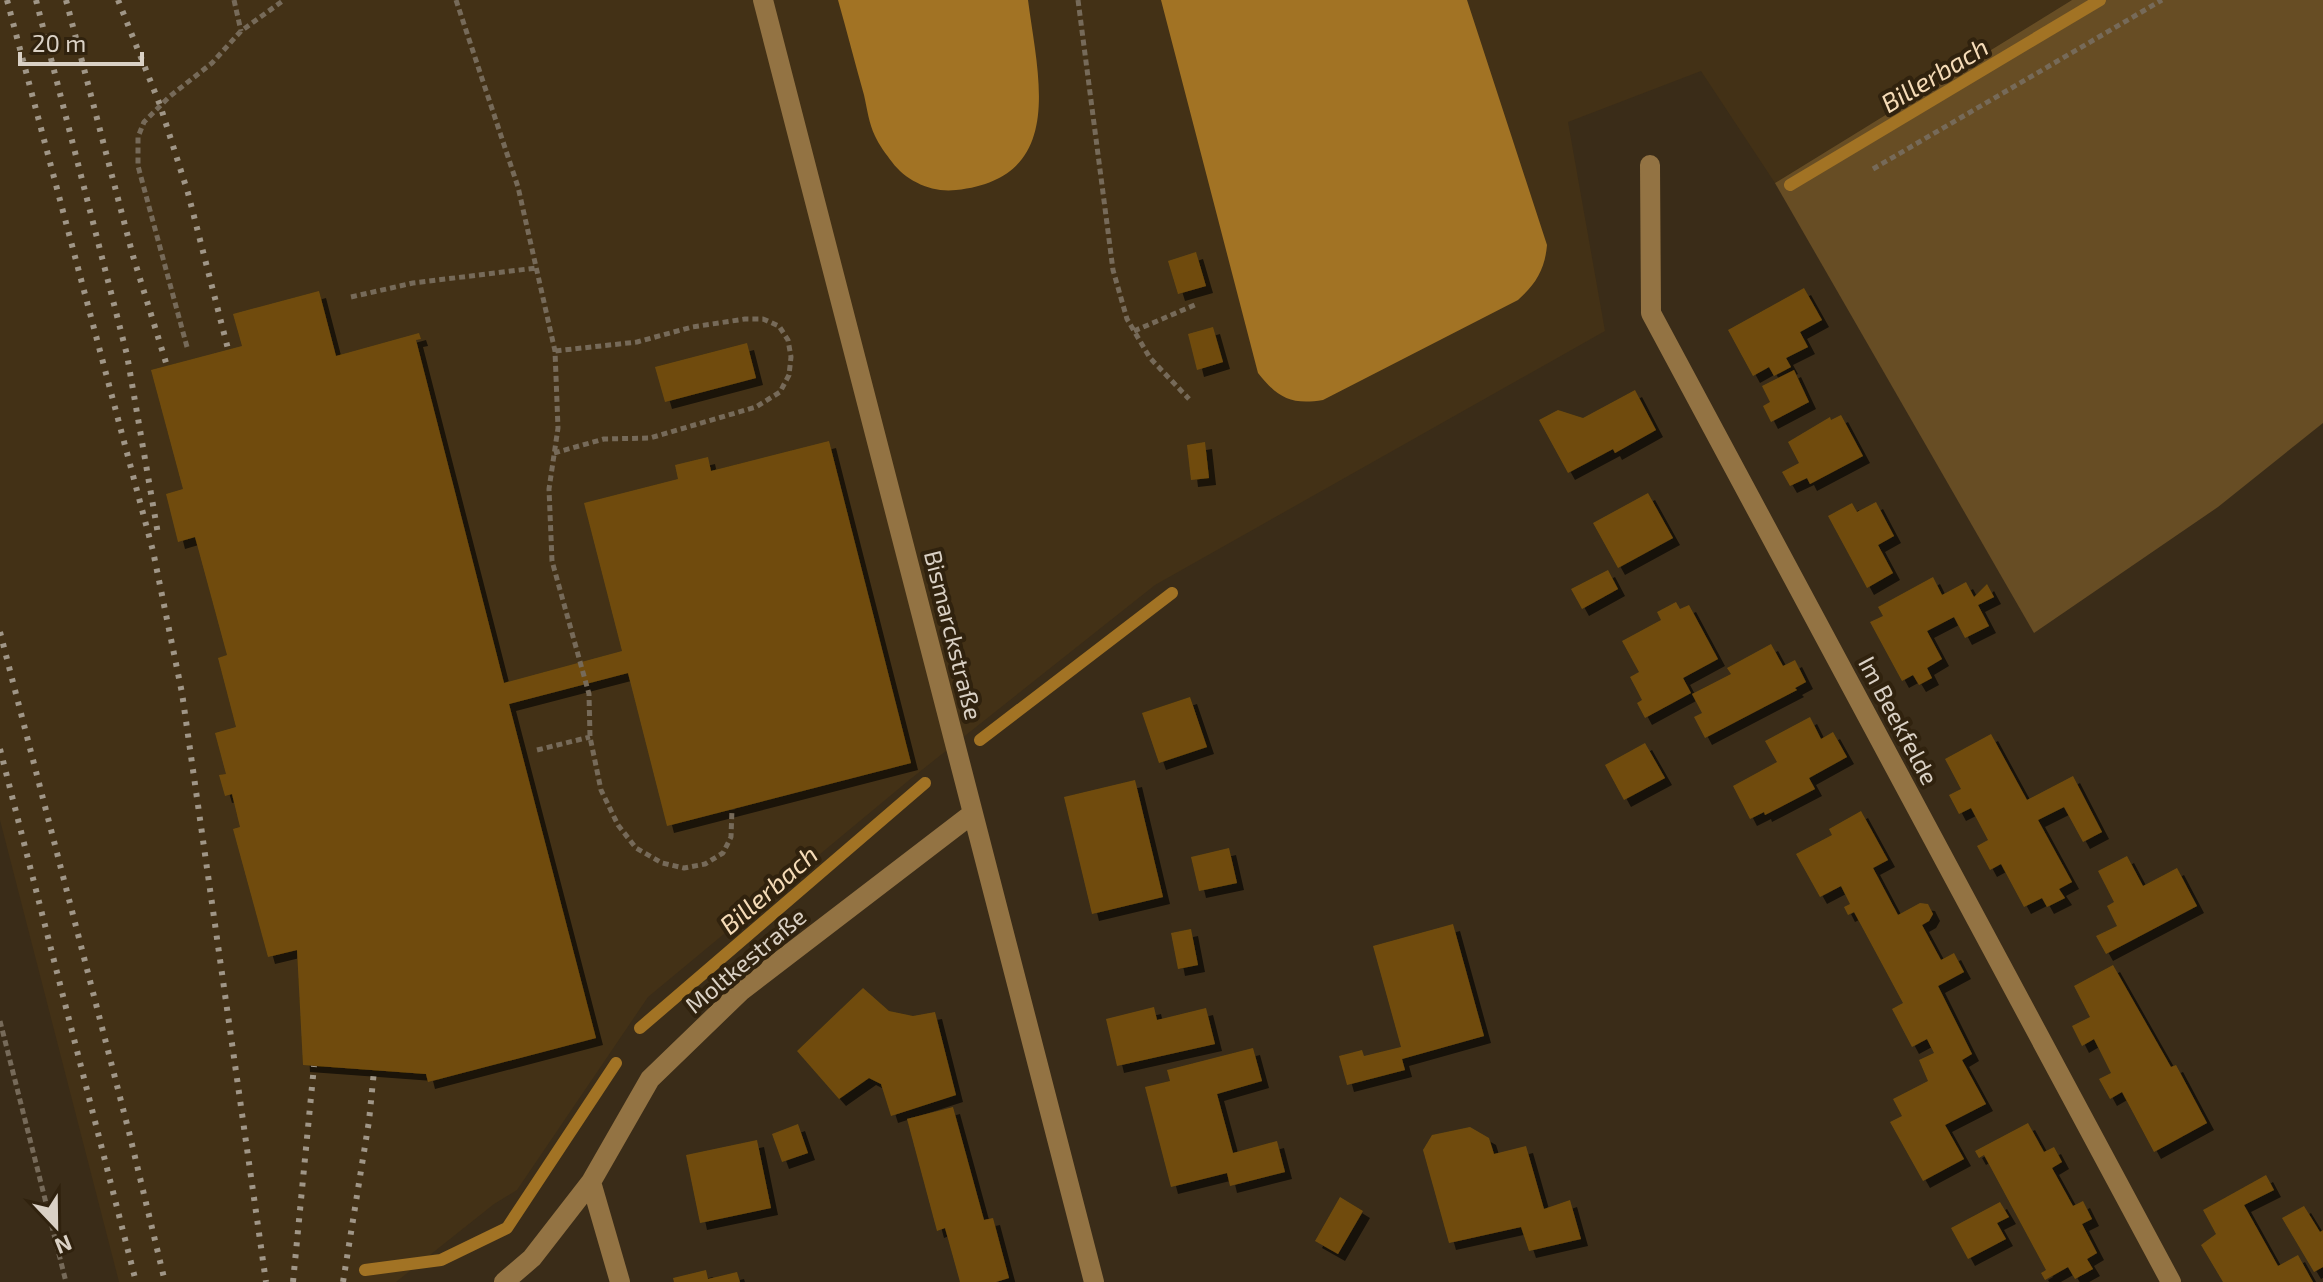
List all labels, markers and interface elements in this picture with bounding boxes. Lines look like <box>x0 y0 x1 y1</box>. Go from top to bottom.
scale bar <box>20 16 142 66</box>
text: 20 m <box>32 28 86 57</box>
water label: Billerbach <box>1875 30 1993 118</box>
street label: Bismarckstraße <box>919 547 989 723</box>
street label: Im Beekfelde <box>1853 651 1945 789</box>
water label: Billerbach <box>713 838 823 940</box>
street label: Moltkestraße <box>679 901 811 1019</box>
north arrow <box>16 1186 96 1266</box>
text: N <box>52 1230 76 1261</box>

